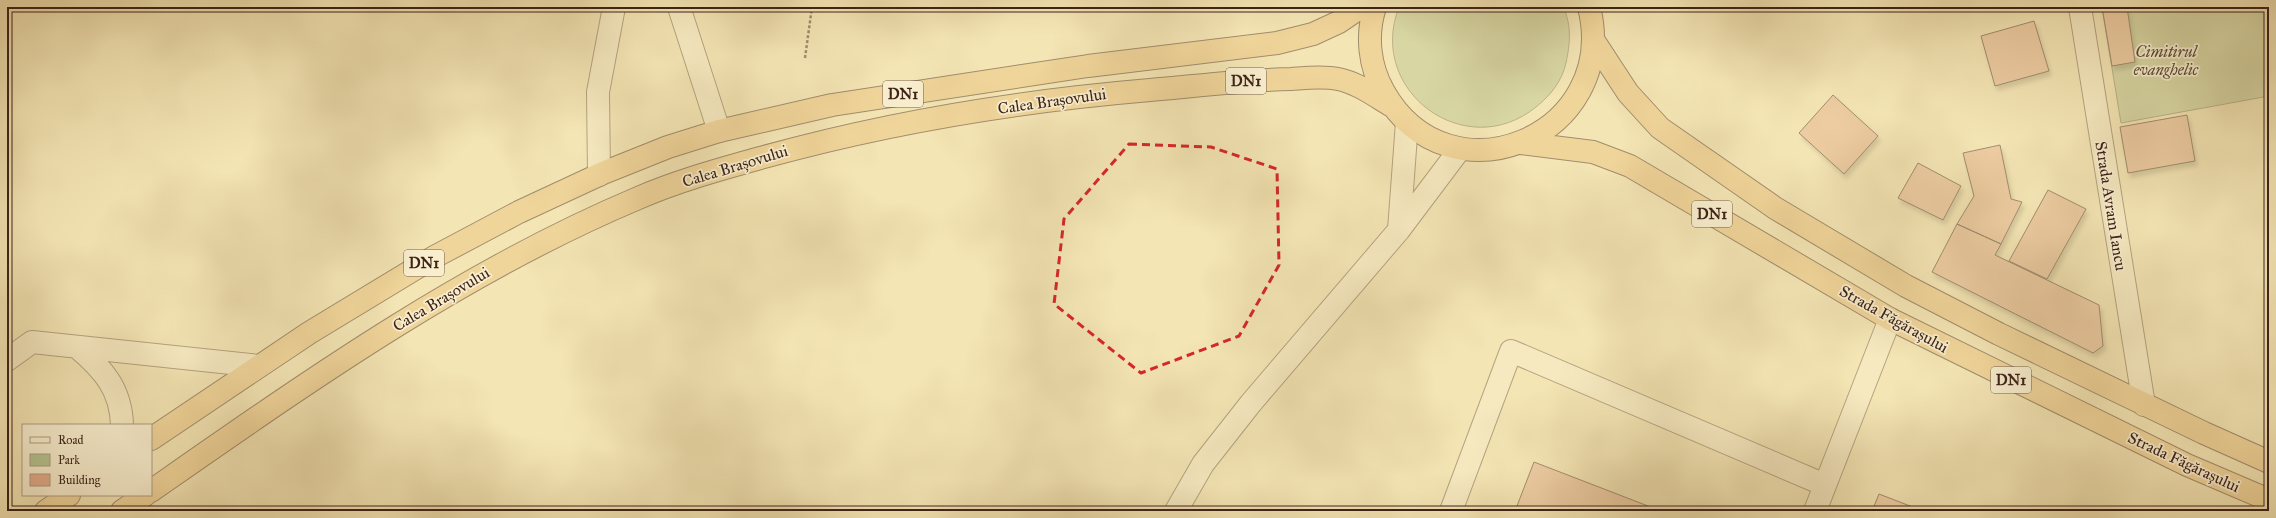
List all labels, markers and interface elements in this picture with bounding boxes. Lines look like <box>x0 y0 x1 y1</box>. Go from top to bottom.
park label: Cimitirul evanghelic <box>2134 42 2200 79</box>
road number: DN1 <box>1226 68 1266 94</box>
road number: DN1 <box>883 81 923 107</box>
street label: Calea Brașovului <box>997 84 1108 118</box>
street label: Strada Avram Iancu <box>2091 140 2131 273</box>
street label: Calea Brașovului <box>680 141 791 191</box>
road number: DN1 <box>1692 201 1732 227</box>
road number: DN1 <box>404 250 444 276</box>
street label: Calea Brașovului <box>389 262 493 335</box>
street label: Strada Făgărașului <box>1836 281 1952 358</box>
road number: DN1 <box>1991 367 2031 393</box>
legend <box>22 424 152 496</box>
street label: Strada Făgărașului <box>2125 428 2244 497</box>
text: Road <box>58 433 84 447</box>
text: Park <box>58 453 80 467</box>
text: Building <box>58 473 101 488</box>

